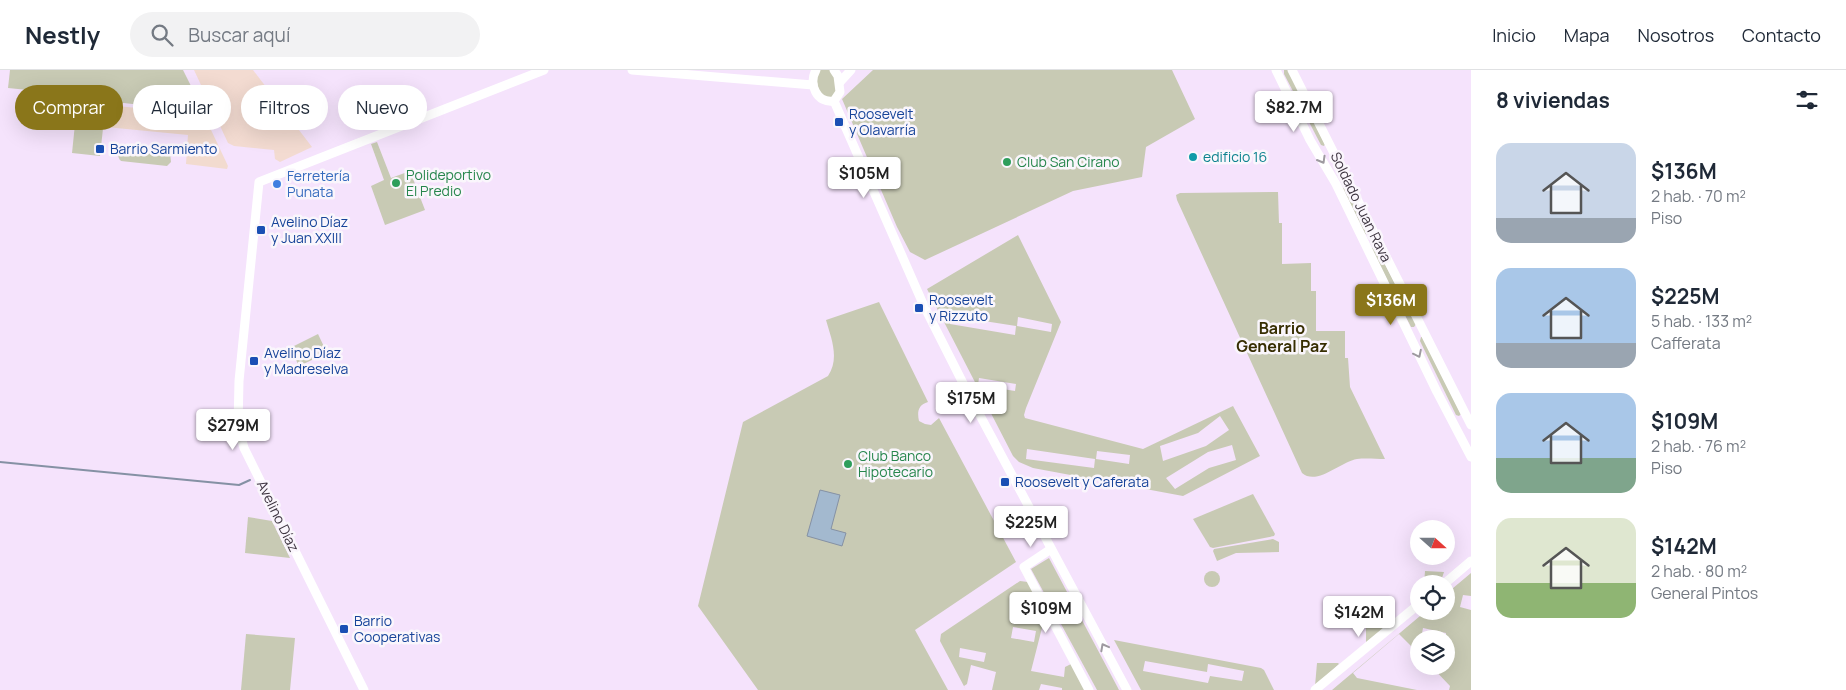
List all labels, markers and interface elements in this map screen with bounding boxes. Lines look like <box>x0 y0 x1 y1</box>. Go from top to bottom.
search box <box>130 12 480 57</box>
text: Nestly <box>25 18 100 51</box>
icon: search <box>148 21 176 49</box>
text: Buscar aquí <box>188 22 290 48</box>
text: Inicio <box>1492 23 1536 47</box>
text: Mapa <box>1564 23 1610 47</box>
text: Nosotros <box>1638 23 1714 47</box>
text: Contacto <box>1742 23 1821 47</box>
chip: Comprar <box>15 85 123 130</box>
chip: Alquilar <box>133 85 231 130</box>
chip: Filtros <box>241 85 328 130</box>
chip: Nuevo <box>338 85 427 130</box>
text: 8 viviendas <box>1496 86 1610 114</box>
icon: filters <box>1793 86 1821 114</box>
pin: $82.7M <box>1253 90 1335 133</box>
text: $82.7M <box>1266 96 1322 118</box>
place label: Roosevelt y Olavarría <box>849 104 916 139</box>
marker: Roosevelt y Olavarría <box>833 116 845 128</box>
place label: Barrio Sarmiento <box>110 139 217 158</box>
marker: Barrio Sarmiento <box>94 143 106 155</box>
place label: edificio 16 <box>1203 147 1267 166</box>
street label: Soldado Juan Rava <box>1327 149 1396 265</box>
marker: edificio 16 <box>1187 151 1199 163</box>
place label: Club San Cirano <box>1017 152 1120 171</box>
one-way arrow <box>1316 155 1326 164</box>
pin: $105M <box>829 156 899 199</box>
marker: Club San Cirano <box>1001 156 1013 168</box>
text: $136M <box>1651 157 1717 185</box>
text: $105M <box>839 162 889 184</box>
icon: home <box>1536 163 1596 223</box>
place label: Polideportivo El Predio <box>406 165 491 200</box>
place label: Ferretería Punata <box>287 166 350 201</box>
marker: Polideportivo El Predio <box>390 177 402 189</box>
marker: Ferretería Punata <box>271 178 283 190</box>
text: 2 hab. · 70 m² <box>1651 185 1746 207</box>
text: Piso <box>1651 207 1682 229</box>
place label: Avelino Díaz y Juan XXIII <box>271 212 348 247</box>
marker: Avelino Díaz y Juan XXIII <box>255 224 267 236</box>
text: $225M <box>1651 282 1719 310</box>
pin: $136M <box>1356 284 1426 326</box>
icon: home <box>1536 288 1596 348</box>
text: $136M <box>1366 289 1416 311</box>
place label: Roosevelt y Rizzuto <box>929 290 994 325</box>
marker: Roosevelt y Rizzuto <box>913 302 925 314</box>
text: 5 hab. · 133 m² <box>1651 310 1752 332</box>
district label: Barrio General Paz <box>1236 317 1328 357</box>
text: Cafferata <box>1651 332 1721 354</box>
place label: Avelino Díaz y Madreselva <box>264 343 348 378</box>
one-way arrow <box>1412 349 1422 358</box>
marker: Avelino Díaz y Madreselva <box>248 355 260 367</box>
pin: $175M <box>936 382 1006 424</box>
text: $175M <box>947 387 995 409</box>
text: $109M <box>1651 407 1718 435</box>
pin: $279M <box>198 408 268 451</box>
icon: home <box>1536 413 1596 473</box>
text: $279M <box>207 414 259 436</box>
text: 2 hab. · 76 m² <box>1651 435 1746 457</box>
place label: Club Banco Hipotecario <box>858 446 933 481</box>
text: Piso <box>1651 457 1682 479</box>
marker: Club Banco Hipotecario <box>842 458 854 470</box>
place label: Roosevelt y Caferata <box>1015 472 1149 491</box>
marker: Roosevelt y Caferata <box>999 476 1011 488</box>
street label: Avelino Díaz <box>253 477 304 555</box>
pin: $225M <box>996 506 1066 548</box>
text: $225M <box>1005 511 1057 533</box>
north arrow <box>1410 520 1455 565</box>
map controls <box>1410 520 1455 675</box>
text: $142M <box>1651 532 1717 560</box>
icon: home <box>1536 538 1596 598</box>
text: 2 hab. · 80 m² <box>1651 560 1747 582</box>
button: locate <box>1410 575 1455 620</box>
text: General Pintos <box>1651 582 1758 604</box>
pin: $109M <box>1011 592 1081 634</box>
pin: $142M <box>1324 596 1394 638</box>
text: $109M <box>1020 597 1072 619</box>
text: $142M <box>1334 601 1384 623</box>
place label: Barrio Cooperativas <box>354 611 440 646</box>
marker: Barrio Cooperativas <box>338 623 350 635</box>
button: layers <box>1410 630 1455 675</box>
one-way arrow <box>1100 643 1110 652</box>

